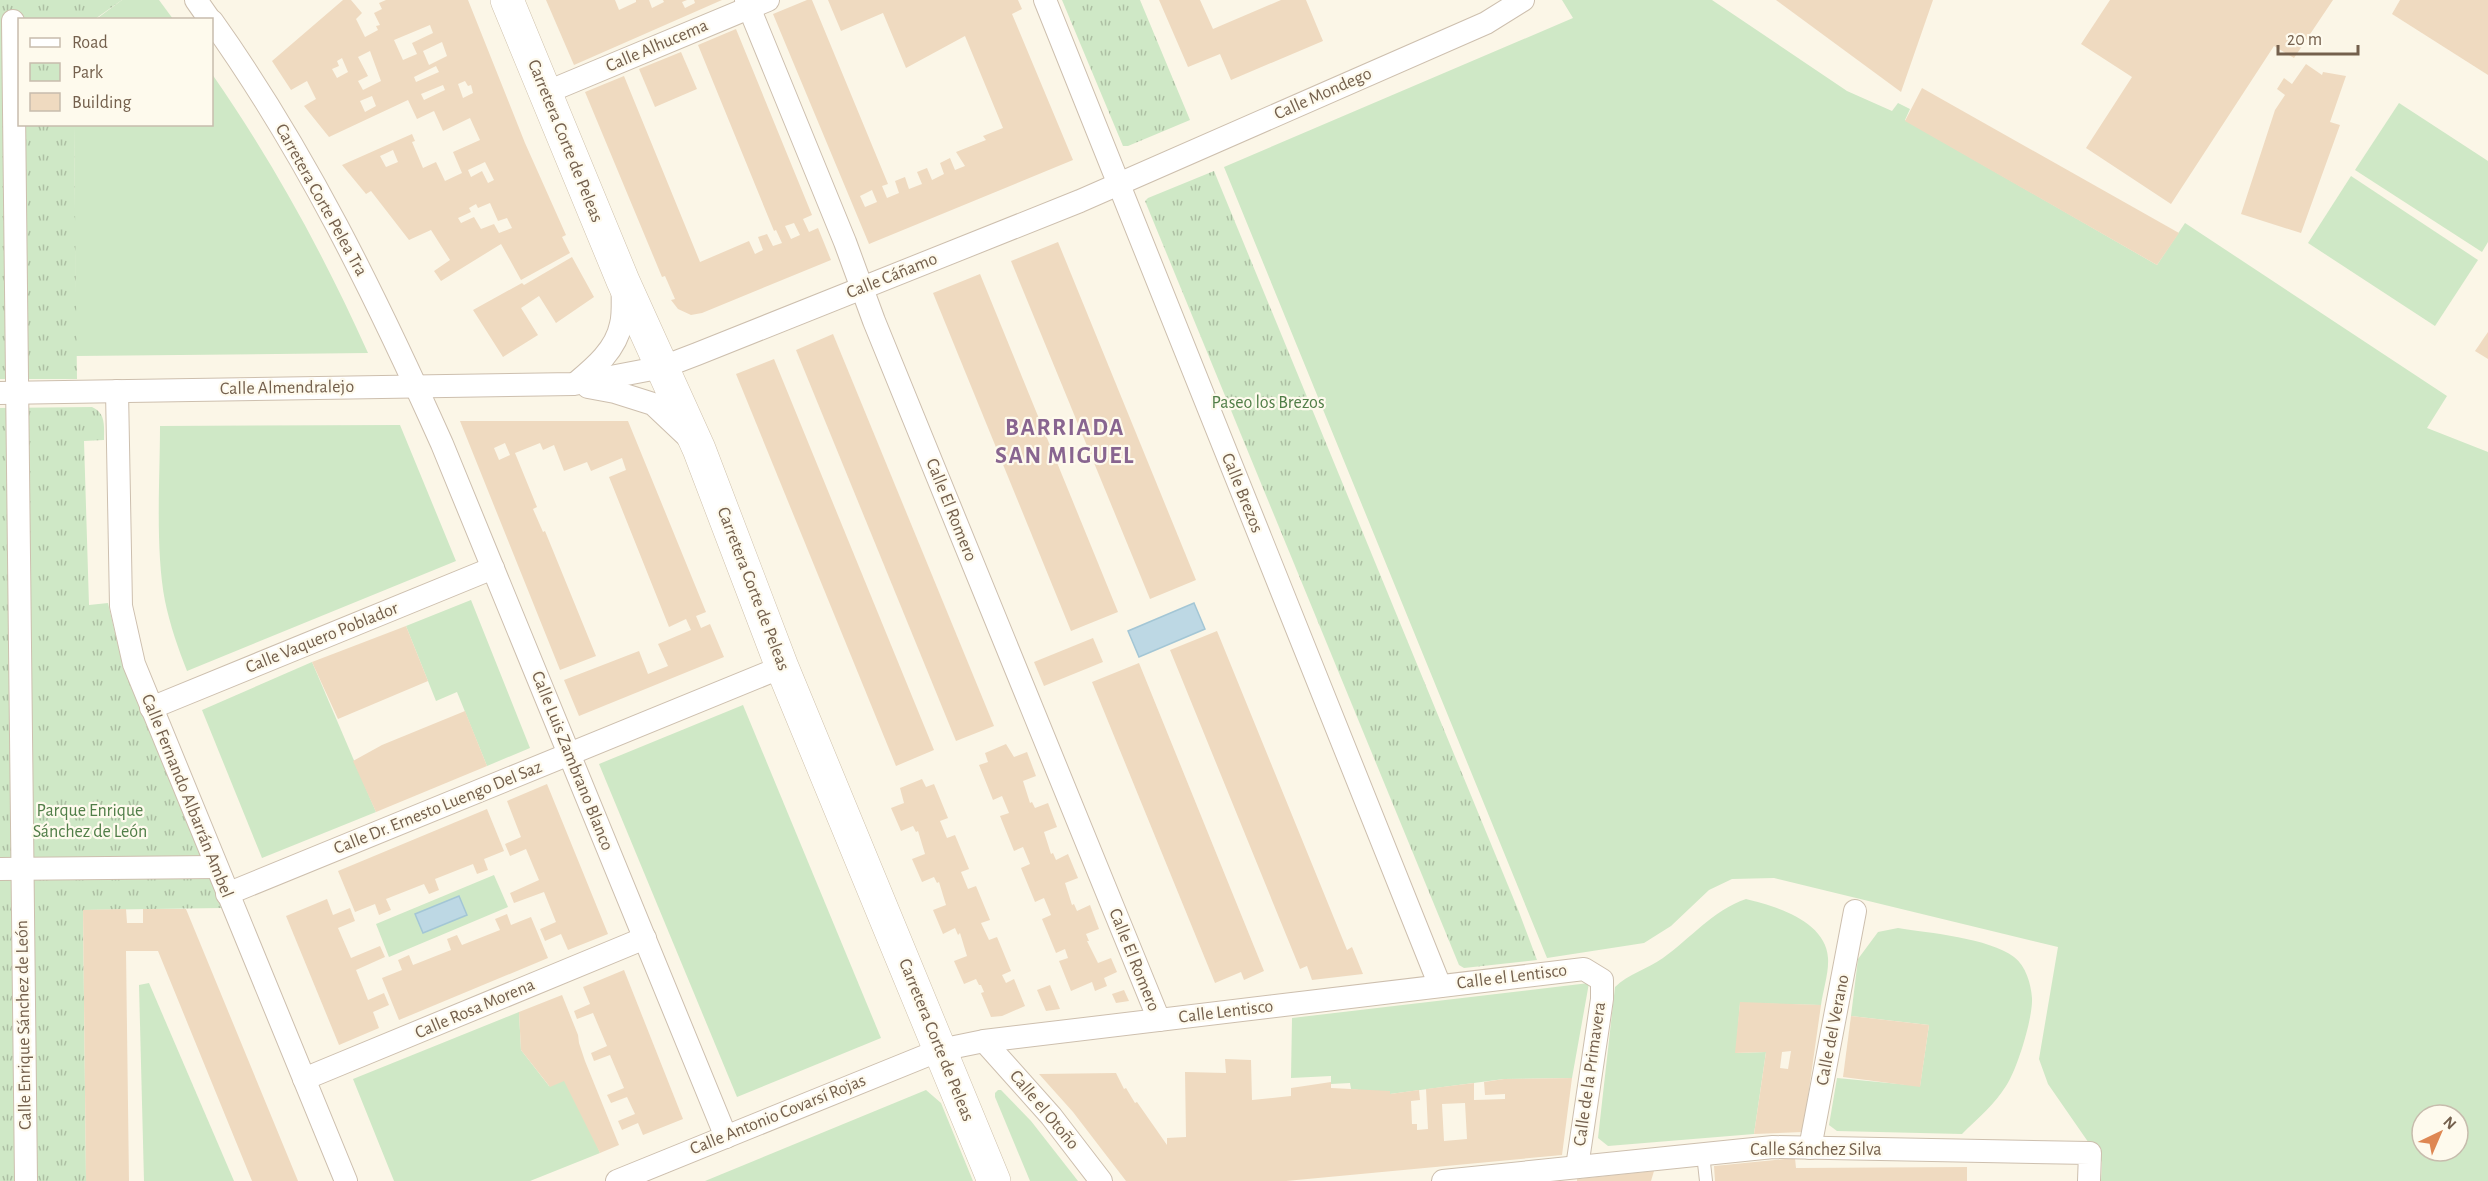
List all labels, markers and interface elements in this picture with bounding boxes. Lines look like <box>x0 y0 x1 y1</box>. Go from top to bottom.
street label: Calle Alhucema <box>603 16 711 76</box>
legend <box>18 18 213 126</box>
scale bar <box>2278 18 2358 56</box>
text: 20 m <box>2287 31 2322 49</box>
text: Road <box>72 34 108 52</box>
street label: Carretera Corte de Peleas <box>524 57 606 225</box>
text: Park <box>72 64 104 82</box>
street label: Calle Mondego <box>1272 64 1375 124</box>
text: Building <box>72 94 132 112</box>
street label: Carretera Corte Pelea Tra <box>272 121 370 279</box>
street label: Calle Cáñamo <box>844 250 940 302</box>
street label: Calle Almendralejo <box>220 378 354 398</box>
park label: Paseo los Brezos <box>1211 394 1325 412</box>
district label: BARRIADA SAN MIGUEL <box>995 416 1135 468</box>
street label: Calle Brezos <box>1218 451 1266 535</box>
street label: Calle El Romero <box>922 456 980 564</box>
street label: Carretera Corte de Peleas <box>713 505 793 673</box>
street label: Calle Vaquero Poblador <box>243 599 401 677</box>
street label: Calle Luis Zambrano Blanco <box>528 669 616 853</box>
street label: Calle Fernando Albarrán Ambel <box>138 692 236 900</box>
street label: Calle Dr. Ernesto Luengo Del Saz <box>331 758 545 858</box>
park label: Parque Enrique Sánchez de León <box>33 802 147 841</box>
street label: Calle El Romero <box>1105 906 1163 1014</box>
street label: Calle Enrique Sánchez de León <box>13 920 35 1130</box>
street label: Carretera Corte de Peleas <box>895 956 977 1124</box>
street label: Calle el Lentisco <box>1456 961 1568 993</box>
street label: Calle del Verano <box>1813 973 1853 1087</box>
street label: Calle Rosa Morena <box>412 976 538 1042</box>
street label: Calle Lentisco <box>1178 997 1274 1027</box>
street label: Calle de la Primavera <box>1571 1001 1609 1147</box>
street label: Calle el Otoño <box>1006 1067 1082 1153</box>
street label: Calle Antonio Covarsí Rojas <box>688 1071 868 1159</box>
north arrow <box>2410 1103 2470 1163</box>
text: N <box>2440 1113 2459 1133</box>
street label: Calle Sánchez Silva <box>1750 1141 1882 1159</box>

